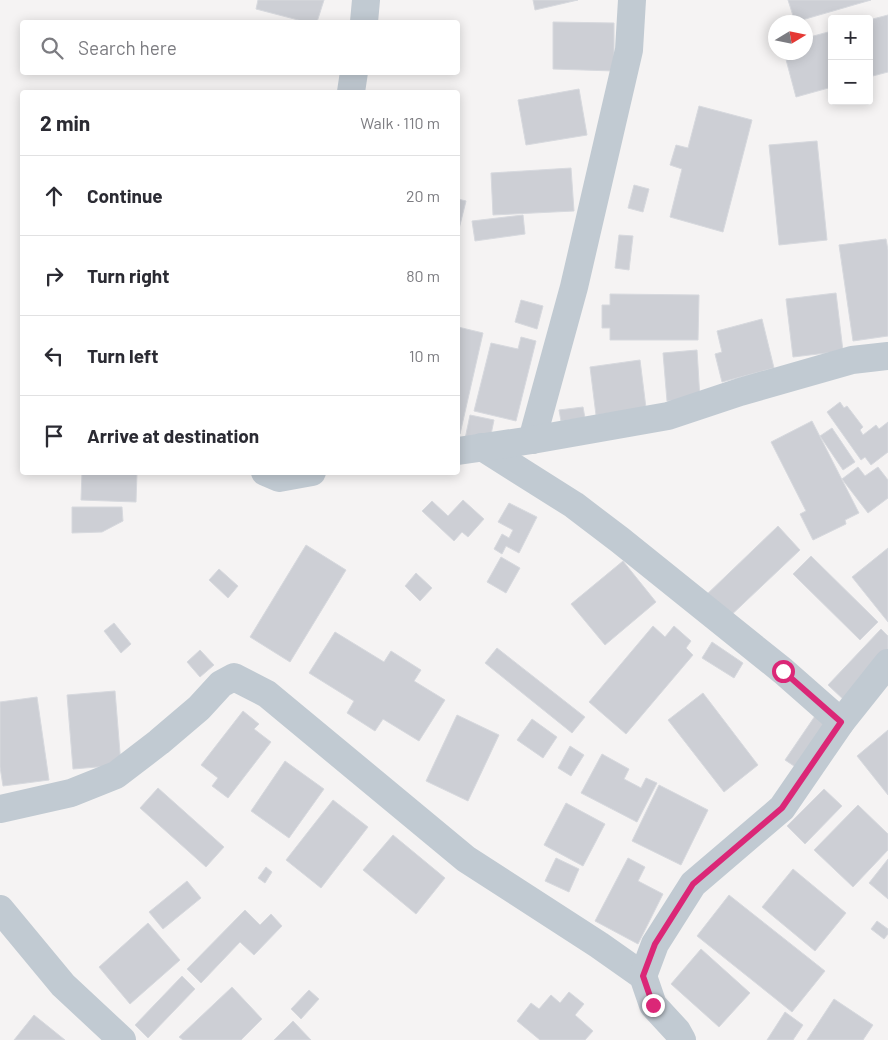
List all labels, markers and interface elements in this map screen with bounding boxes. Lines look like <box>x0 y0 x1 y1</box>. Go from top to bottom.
north arrow <box>768 15 813 60</box>
map controls <box>828 15 873 105</box>
button: + <box>828 15 873 60</box>
search box <box>20 20 460 75</box>
icon: search <box>38 34 66 62</box>
text: Search here <box>78 36 177 59</box>
button: − <box>828 60 873 105</box>
text: 2 min <box>40 110 90 135</box>
text: Walk · 110 m <box>360 113 440 132</box>
icon: ahead <box>40 182 68 210</box>
text: Continue <box>87 184 163 207</box>
text: 20 m <box>406 186 440 205</box>
icon: right <box>40 262 68 290</box>
text: Turn right <box>87 264 169 287</box>
text: 80 m <box>406 266 440 285</box>
icon: left <box>40 342 68 370</box>
text: Turn left <box>87 344 158 367</box>
text: 10 m <box>409 346 440 365</box>
icon: arrive <box>40 422 68 450</box>
text: Arrive at destination <box>87 424 259 447</box>
route start <box>772 660 795 683</box>
route end <box>642 994 665 1017</box>

